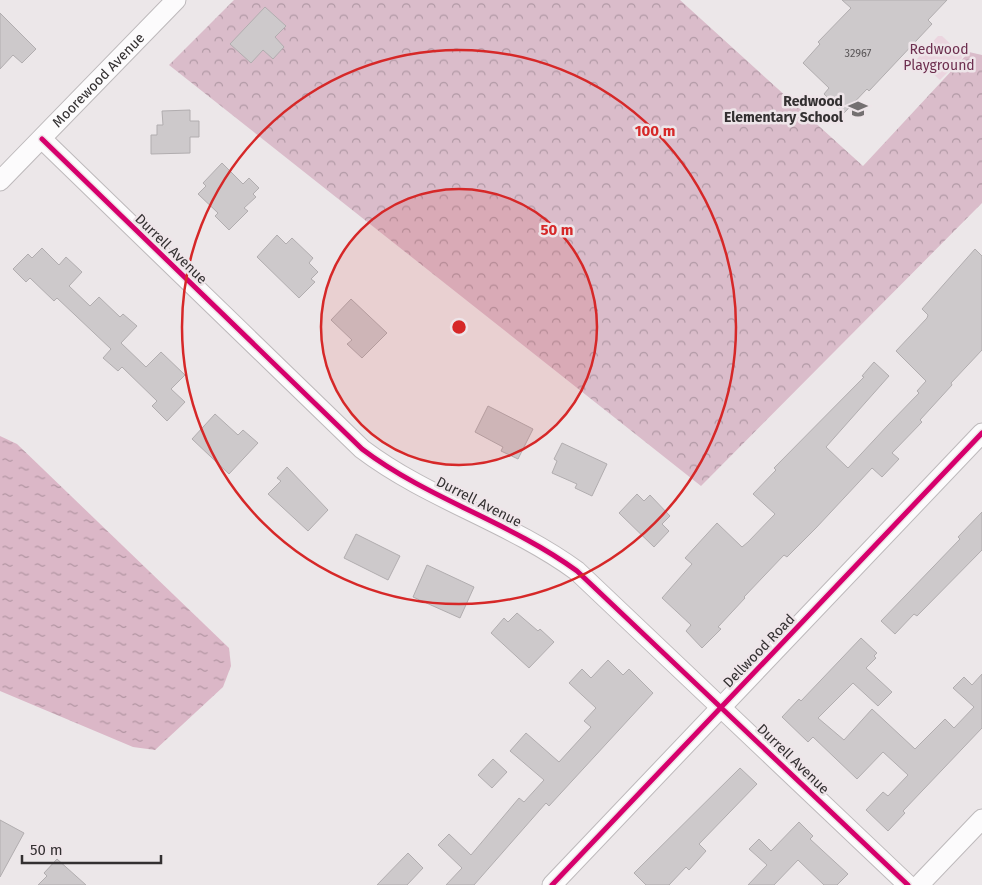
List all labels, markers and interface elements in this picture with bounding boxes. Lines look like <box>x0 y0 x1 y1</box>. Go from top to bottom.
street label: Moorewood Avenue <box>49 29 148 131</box>
park label: Redwood Playground <box>903 41 975 74</box>
house number: 32967 <box>845 47 872 60</box>
place label: Redwood Elementary School <box>724 93 844 126</box>
school or university icon: Redwood Elementary School <box>847 98 869 120</box>
text: 100 m <box>635 122 675 140</box>
street label: Durrell Avenue <box>131 210 211 288</box>
text: 50 m <box>540 221 574 239</box>
centre of rings <box>450 318 468 336</box>
street label: Durrell Avenue <box>433 473 525 531</box>
street label: Dellwood Road <box>720 611 798 691</box>
street label: Durrell Avenue <box>753 720 833 798</box>
scale bar <box>22 832 161 864</box>
text: 50 m <box>30 841 63 859</box>

